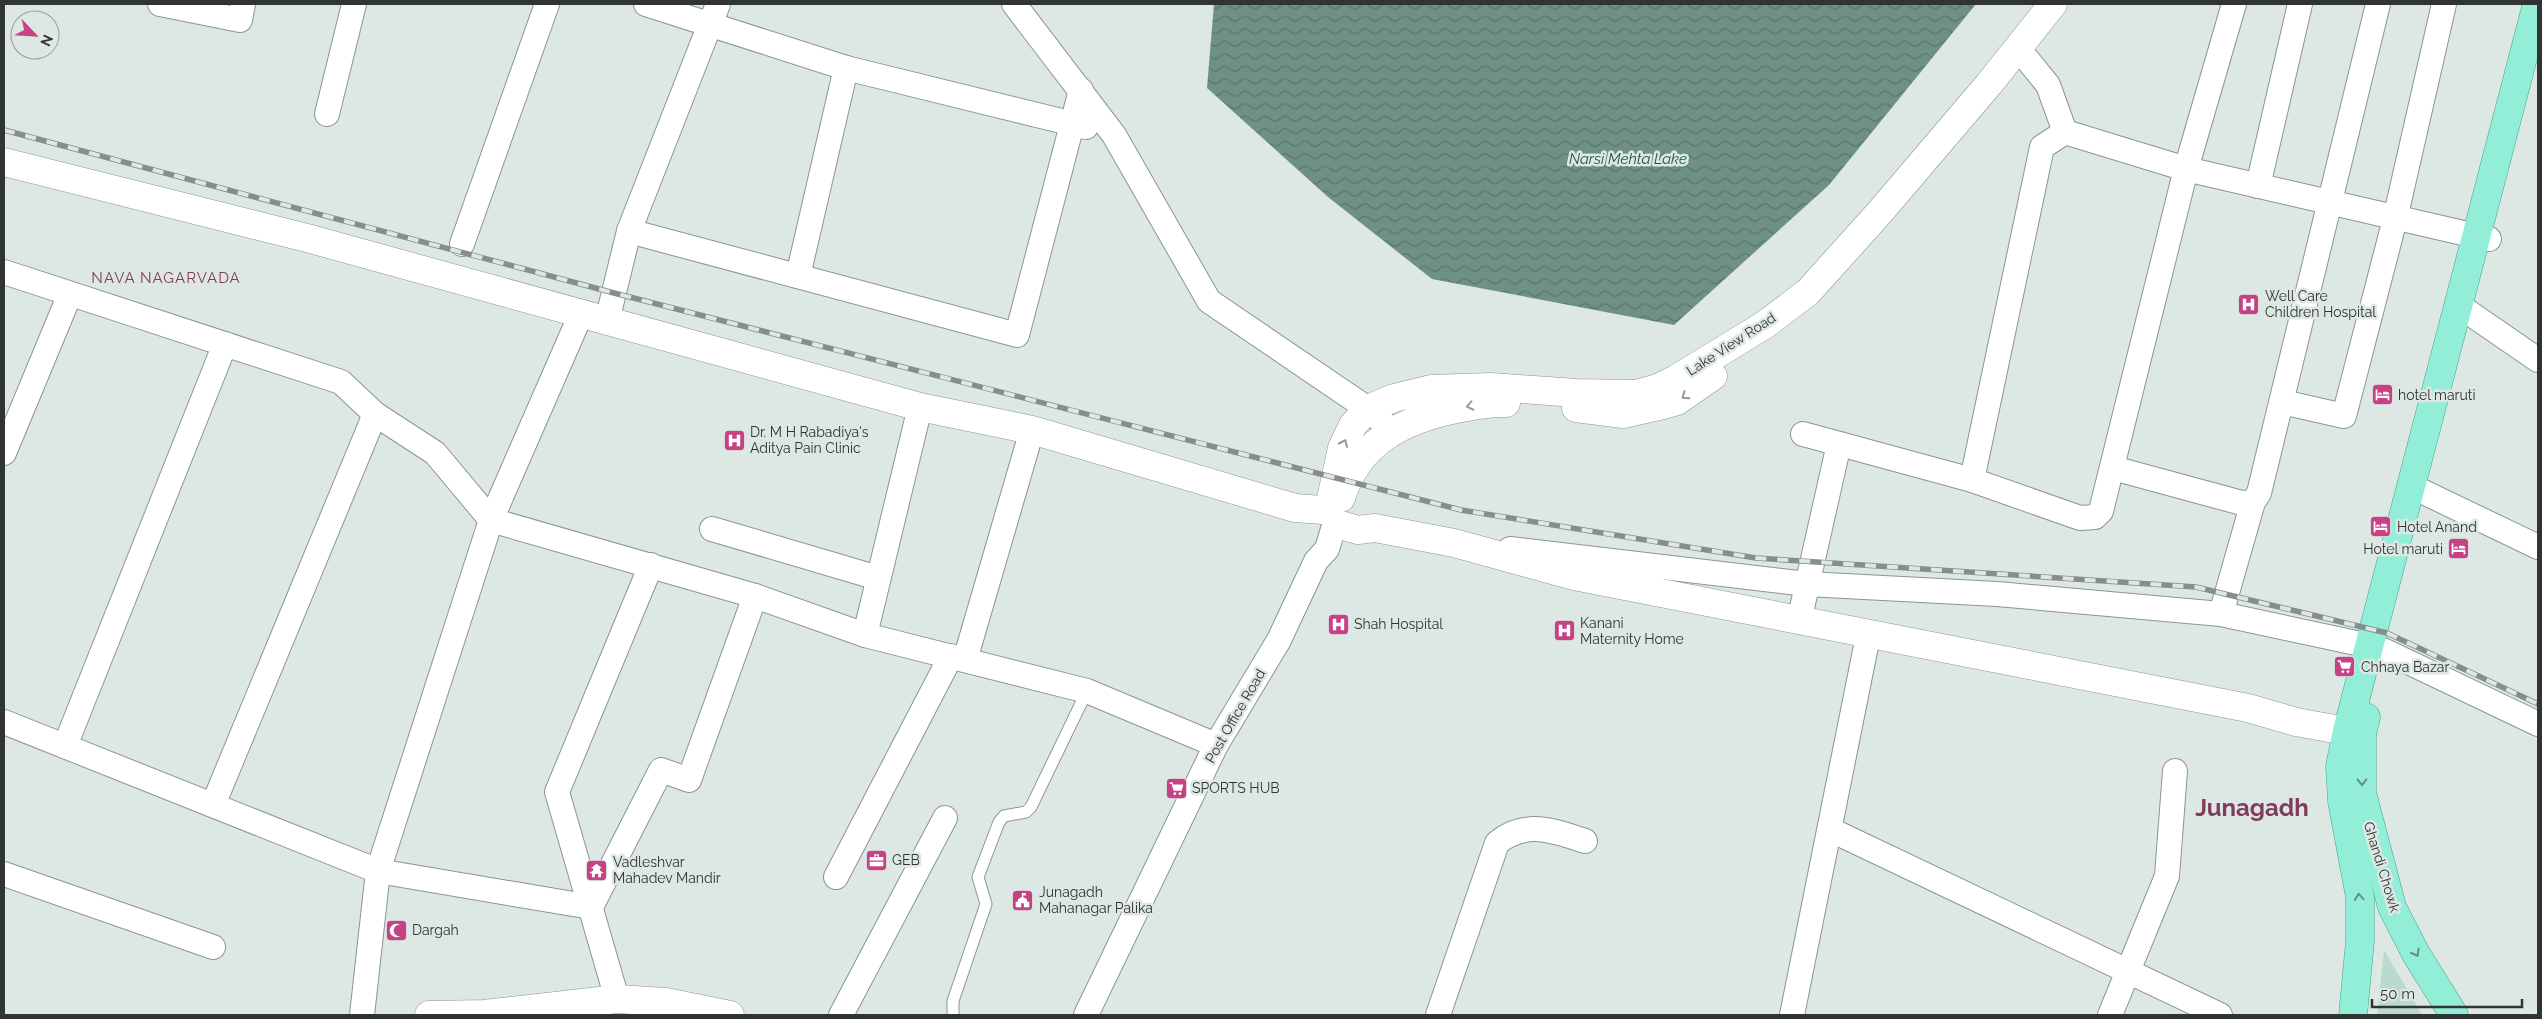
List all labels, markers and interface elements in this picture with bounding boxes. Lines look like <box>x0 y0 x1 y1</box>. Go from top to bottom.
north arrow <box>10 10 60 60</box>
text: N <box>37 32 56 49</box>
water label: Narsi Mehta Lake <box>1569 150 1687 168</box>
district label: NAVA NAGARVADA <box>91 269 241 287</box>
place label: Well Care Children Hospital <box>2265 288 2376 320</box>
hospital icon: Well Care Children Hospital <box>2237 292 2261 316</box>
street label: Lake View Road <box>1684 309 1778 379</box>
hotel icon: hotel maruti <box>2370 383 2394 407</box>
place label: hotel maruti <box>2398 387 2476 403</box>
one-way arrow <box>1681 390 1691 399</box>
one-way arrow <box>1466 401 1475 411</box>
place label: Dr. M H Rabadiya's Aditya Pain Clinic <box>750 424 869 456</box>
hospital icon: Dr. M H Rabadiya's Aditya Pain Clinic <box>722 428 746 452</box>
one-way arrow <box>1338 439 1349 448</box>
hotel icon: Hotel Anand <box>2369 515 2393 539</box>
place label: Hotel Anand <box>2397 519 2477 535</box>
hotel icon: Hotel maruti <box>2447 537 2471 561</box>
place label: Hotel maruti <box>2363 541 2443 557</box>
hospital icon: Shah Hospital <box>1326 612 1350 636</box>
place label: Kanani Maternity Home <box>1580 615 1684 647</box>
place label: Shah Hospital <box>1354 616 1443 632</box>
hospital icon: Kanani Maternity Home <box>1552 619 1576 643</box>
supermarket icon: Chhaya Bazar <box>2333 655 2357 679</box>
place label: Chhaya Bazar <box>2361 659 2449 675</box>
street label: Post Office Road <box>1202 666 1268 766</box>
supermarket icon: SPORTS HUB <box>1164 776 1188 800</box>
one-way arrow <box>2357 779 2367 787</box>
place label: SPORTS HUB <box>1192 780 1280 796</box>
district label: Junagadh <box>2195 793 2309 822</box>
street label: Ghandi Chowk <box>2361 820 2404 915</box>
office icon: GEB <box>864 848 888 872</box>
place label: GEB <box>892 852 920 868</box>
place label: Vadleshvar Mahadev Mandir <box>613 854 721 886</box>
temple icon: Vadleshvar Mahadev Mandir <box>585 858 609 882</box>
place label: Junagadh Mahanagar Palika <box>1039 884 1153 916</box>
public building icon: Junagadh Mahanagar Palika <box>1011 888 1035 912</box>
one-way arrow <box>2354 893 2365 901</box>
mosque icon: Dargah <box>384 918 408 942</box>
place label: Dargah <box>412 922 459 938</box>
one-way arrow <box>2410 947 2420 956</box>
scale bar <box>2372 976 2522 1008</box>
text: 50 m <box>2380 985 2415 1003</box>

